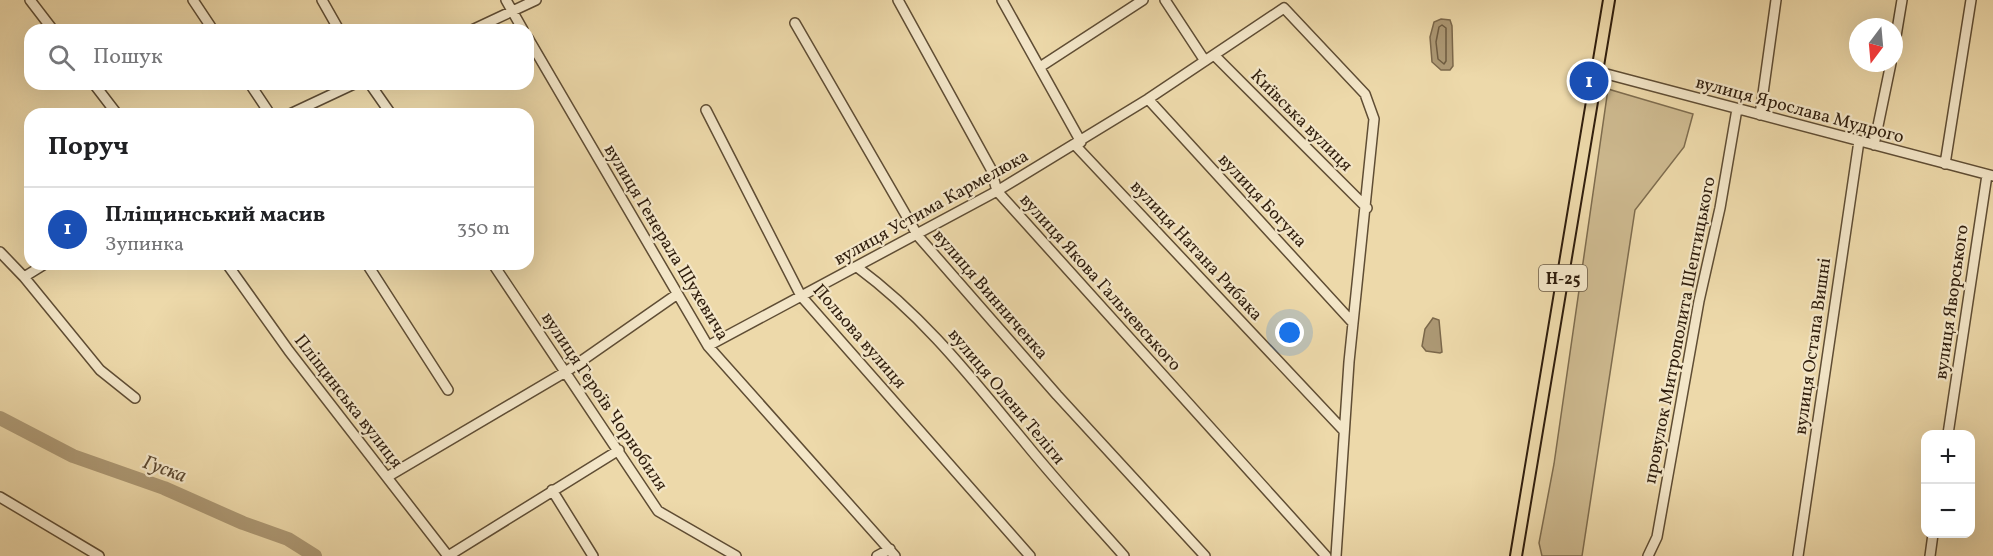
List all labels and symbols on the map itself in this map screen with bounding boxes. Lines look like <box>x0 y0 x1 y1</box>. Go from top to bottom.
north arrow <box>1849 18 1903 72</box>
pin: 1 <box>1570 58 1608 104</box>
street label: Київська вулиця <box>1244 64 1358 178</box>
street label: вулиця Ярослава Мудрого <box>1693 71 1907 150</box>
street label: вулиця Генерала Шухевича <box>597 140 734 346</box>
street label: вулиця Устима Кармелюка <box>830 144 1034 272</box>
street label: вулиця Богуна <box>1212 148 1312 254</box>
street label: провулок Митрополита Шептицького <box>1638 174 1723 486</box>
street label: вулиця Натана Рибака <box>1124 175 1268 327</box>
street label: вулиця Якова Гальчевського <box>1013 189 1187 377</box>
street label: вулиця Яворського <box>1929 223 1976 381</box>
street label: вулиця Винниченка <box>926 224 1054 366</box>
street label: вулиця Остапа Вишні <box>1789 256 1838 436</box>
road number: Н-25 <box>1539 265 1587 291</box>
street label: Польова вулиця <box>806 279 911 395</box>
street label: вулиця Героїв Чорнобиля <box>534 308 673 496</box>
your location <box>1275 318 1304 347</box>
street label: вулиця Олени Теліги <box>941 323 1070 470</box>
street label: Пліщинська вулиця <box>287 330 408 474</box>
water label: Гуска <box>138 449 190 491</box>

